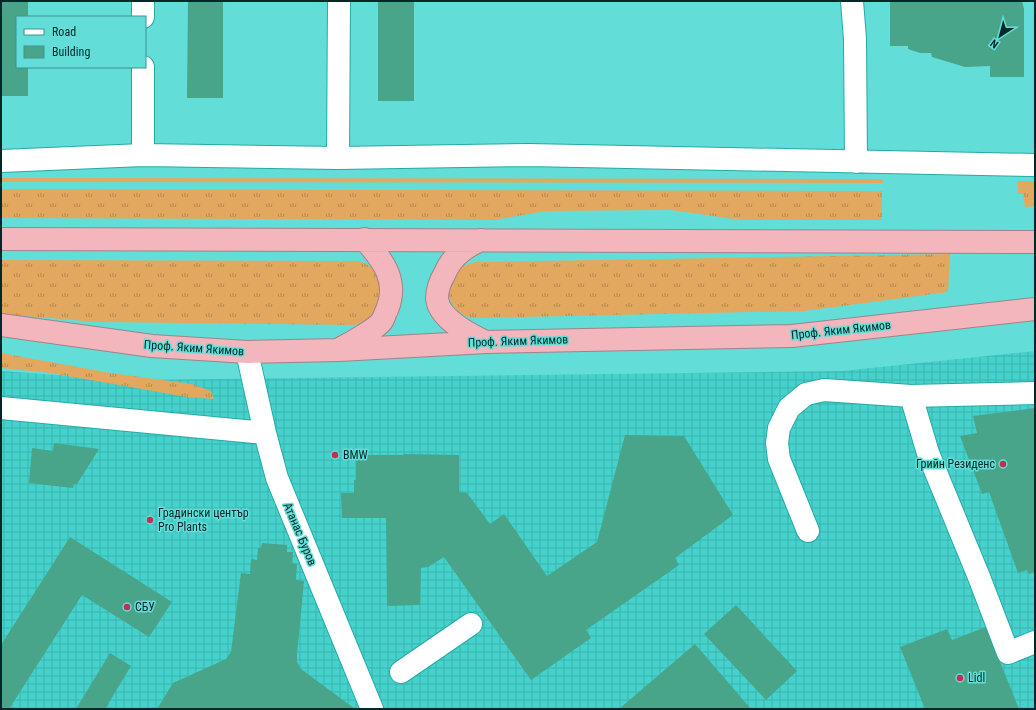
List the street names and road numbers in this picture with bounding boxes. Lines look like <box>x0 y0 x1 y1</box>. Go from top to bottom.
street label: Проф. Яким Якимов <box>790 318 892 342</box>
street label: Проф. Яким Якимов <box>468 332 568 350</box>
street label: Проф. Яким Якимов <box>143 338 245 358</box>
street label: Атанас Буров <box>280 500 320 568</box>

